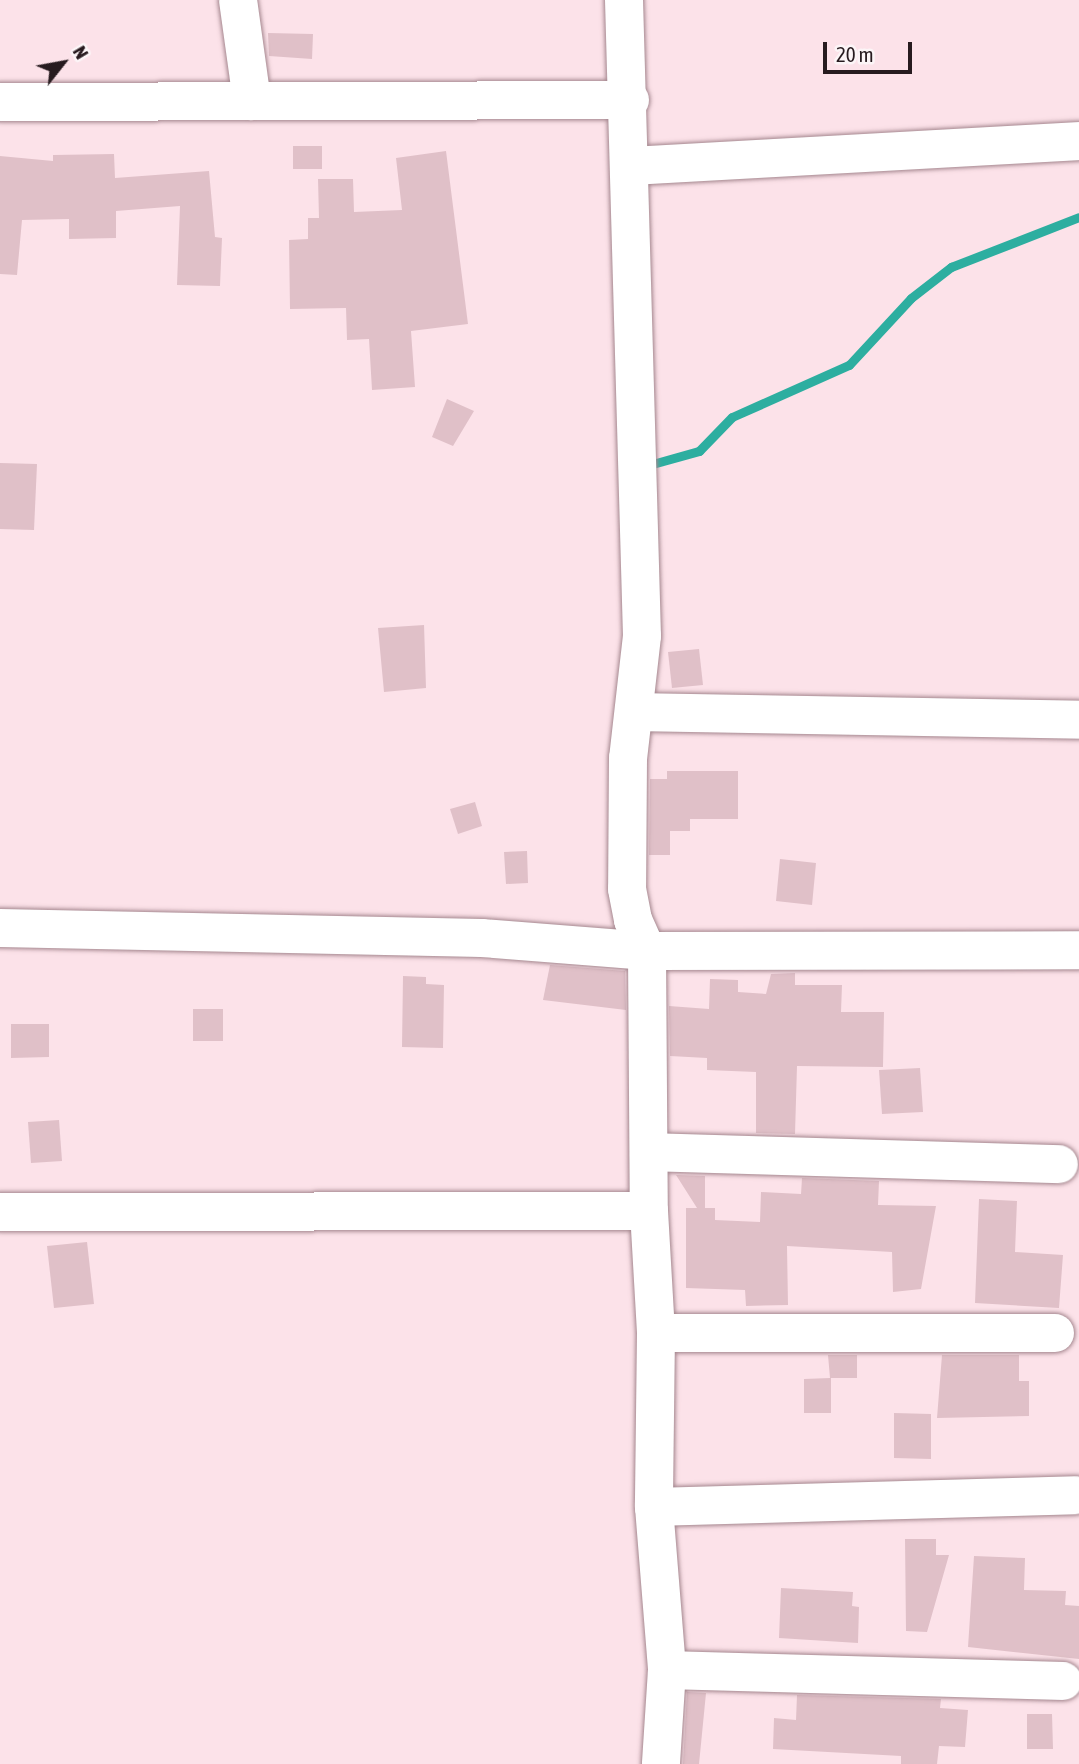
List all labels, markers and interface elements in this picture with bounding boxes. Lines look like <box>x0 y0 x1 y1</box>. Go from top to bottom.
north arrow <box>28 28 98 98</box>
scale bar <box>827 28 916 72</box>
text: N <box>69 42 93 63</box>
text: 20 m <box>836 42 874 66</box>

